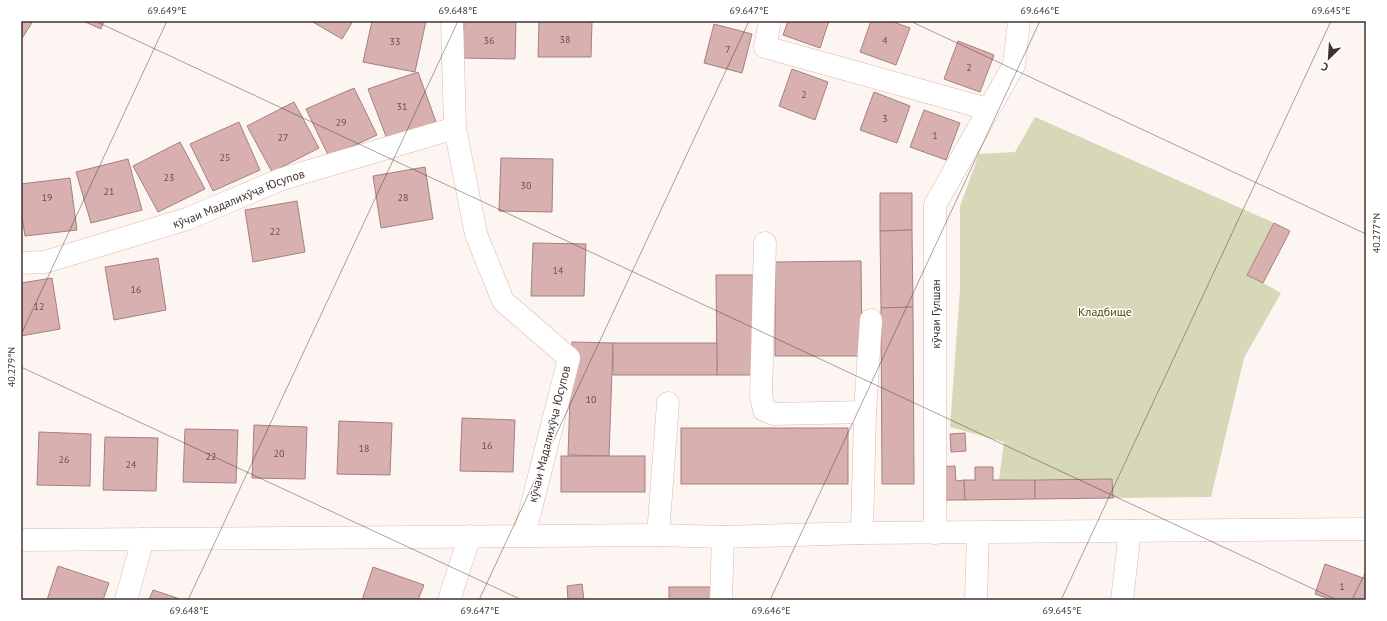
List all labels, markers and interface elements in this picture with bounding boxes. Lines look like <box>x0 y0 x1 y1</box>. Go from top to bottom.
text: 69.649°E <box>148 4 187 17</box>
text: 69.648°E <box>439 4 478 17</box>
text: 69.647°E <box>730 4 769 17</box>
text: 69.646°E <box>1021 4 1060 17</box>
text: 69.645°E <box>1312 4 1351 17</box>
house number: 38 <box>560 33 570 46</box>
house number: 36 <box>484 34 494 47</box>
house number: 4 <box>882 34 888 47</box>
house number: 33 <box>390 35 400 48</box>
north arrow <box>1309 38 1349 78</box>
house number: 7 <box>725 43 731 56</box>
text: С <box>1319 59 1331 75</box>
house number: 2 <box>966 61 972 74</box>
house number: 2 <box>801 88 807 101</box>
house number: 31 <box>397 100 407 113</box>
house number: 3 <box>882 112 888 125</box>
house number: 29 <box>336 116 346 129</box>
house number: 1 <box>932 129 938 142</box>
house number: 27 <box>278 131 288 144</box>
house number: 25 <box>220 151 230 164</box>
street label: кӯчаи Мадалихӯҷа Юсупов <box>171 165 306 230</box>
house number: 23 <box>164 171 174 184</box>
house number: 30 <box>521 179 532 192</box>
house number: 21 <box>104 185 114 198</box>
house number: 19 <box>42 191 52 204</box>
house number: 28 <box>398 191 408 204</box>
text: 40.277°N <box>1370 213 1383 253</box>
house number: 22 <box>270 225 280 238</box>
house number: 14 <box>553 264 564 277</box>
street label: кӯчаи Гулшан <box>928 279 943 349</box>
house number: 16 <box>131 283 141 296</box>
house number: 12 <box>34 300 44 313</box>
park label: Кладбище <box>1078 304 1132 319</box>
text: 40.279°N <box>5 347 18 387</box>
street label: кӯчаи Мадалихӯҷа Юсупов <box>525 364 573 504</box>
house number: 10 <box>586 393 597 406</box>
house number: 16 <box>482 439 492 452</box>
house number: 18 <box>359 442 369 455</box>
house number: 20 <box>274 447 285 460</box>
house number: 22 <box>206 450 216 463</box>
house number: 26 <box>59 453 69 466</box>
house number: 24 <box>126 458 137 471</box>
house number: 1 <box>1339 580 1345 593</box>
text: 69.648°E <box>170 604 209 617</box>
text: 69.647°E <box>461 604 500 617</box>
text: 69.646°E <box>752 604 791 617</box>
text: 69.645°E <box>1043 604 1082 617</box>

